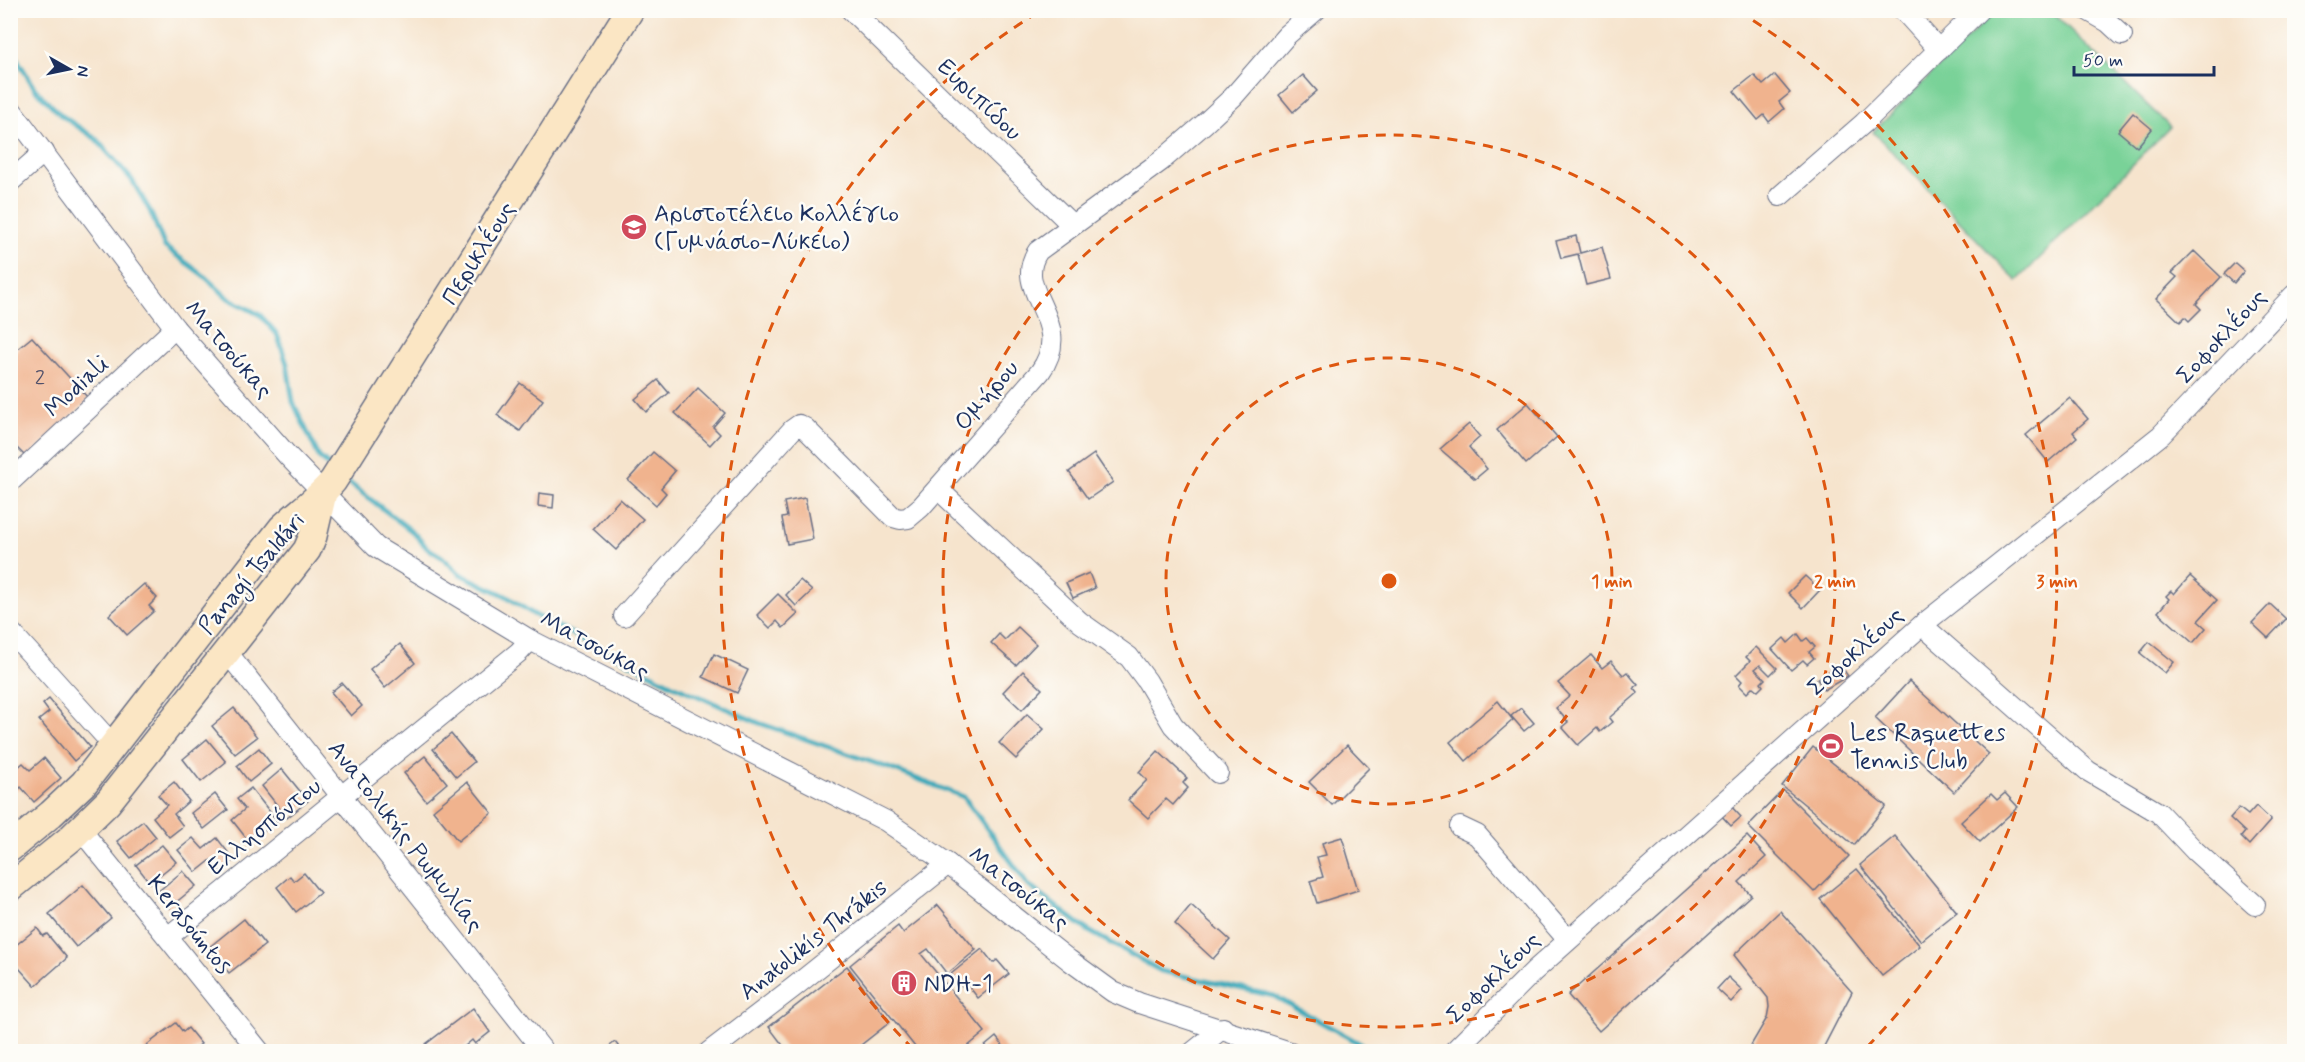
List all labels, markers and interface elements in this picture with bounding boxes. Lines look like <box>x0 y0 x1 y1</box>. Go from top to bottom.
north arrow <box>39 39 99 99</box>
scale bar <box>2074 39 2214 77</box>
text: 50 m <box>2083 49 2123 73</box>
street label: Ευριπίδου <box>930 52 1028 148</box>
text: N <box>71 64 94 78</box>
street label: Περικλέους <box>434 196 523 311</box>
place label: Αριστοτέλειο Κολλέγιο (Γυμνάσιο-Λύκειο) <box>654 198 899 258</box>
school or university icon: Αριστοτέλειο Κολλέγιο (Γυμνάσιο-Λύκειο) <box>619 212 649 242</box>
street label: Σοφοκλέους <box>2169 282 2274 391</box>
street label: Ματσούκας <box>177 294 279 406</box>
street label: Modiali <box>38 349 116 425</box>
street label: Ομήρου <box>948 354 1026 438</box>
house number: 2 <box>35 364 45 392</box>
street label: Panagí Tsaldári <box>192 506 314 643</box>
text: 1 min <box>1591 570 1633 594</box>
text: 2 min <box>1814 570 1856 594</box>
text: 3 min <box>2036 570 2078 594</box>
centre of rings <box>1379 571 1399 591</box>
street label: Σοφοκλέους <box>1801 600 1911 704</box>
street label: Ματσούκας <box>534 604 655 688</box>
place label: Les Raquettes Tennis Club <box>1850 718 2006 777</box>
sports icon: Les Raquettes Tennis Club <box>1816 731 1846 761</box>
street label: Ανατολικής Ρωμυλίας <box>320 735 490 939</box>
street label: Ελλησπόντου <box>201 771 329 883</box>
street label: Ματσούκας <box>961 840 1075 938</box>
street label: Kerasoúntos <box>139 869 238 981</box>
street label: Anatolikís Thrákis <box>734 872 894 1008</box>
street label: Σοφοκλέους <box>1440 925 1548 1031</box>
building icon: NDH-1 <box>889 968 919 998</box>
place label: NDH-1 <box>924 969 993 1000</box>

